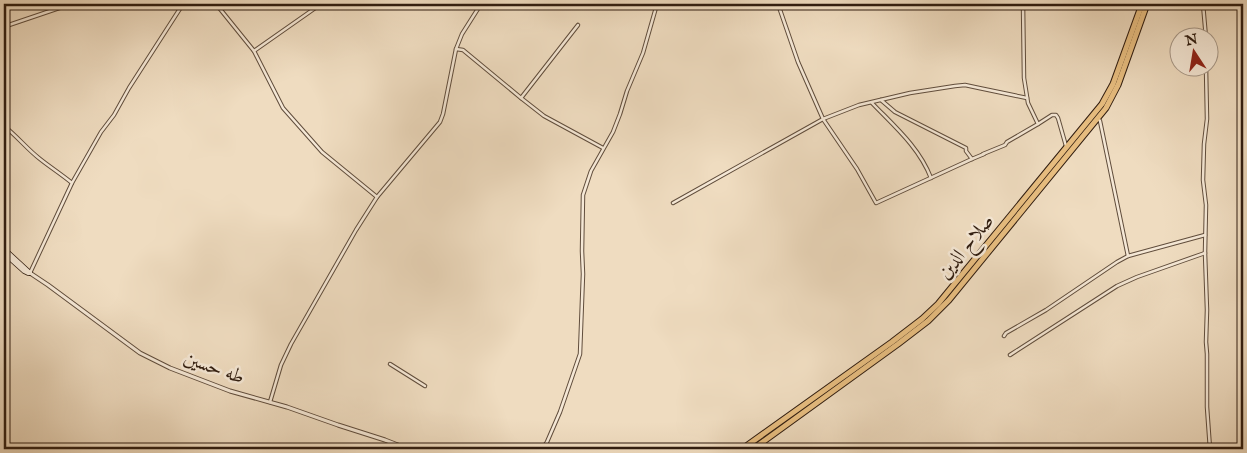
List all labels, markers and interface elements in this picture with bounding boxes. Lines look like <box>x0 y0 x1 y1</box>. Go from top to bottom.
north arrow <box>1170 28 1220 78</box>
text: N <box>1183 30 1199 51</box>
street label: صلاح الدين <box>932 209 1003 287</box>
street label: طه حسين <box>180 345 248 391</box>

